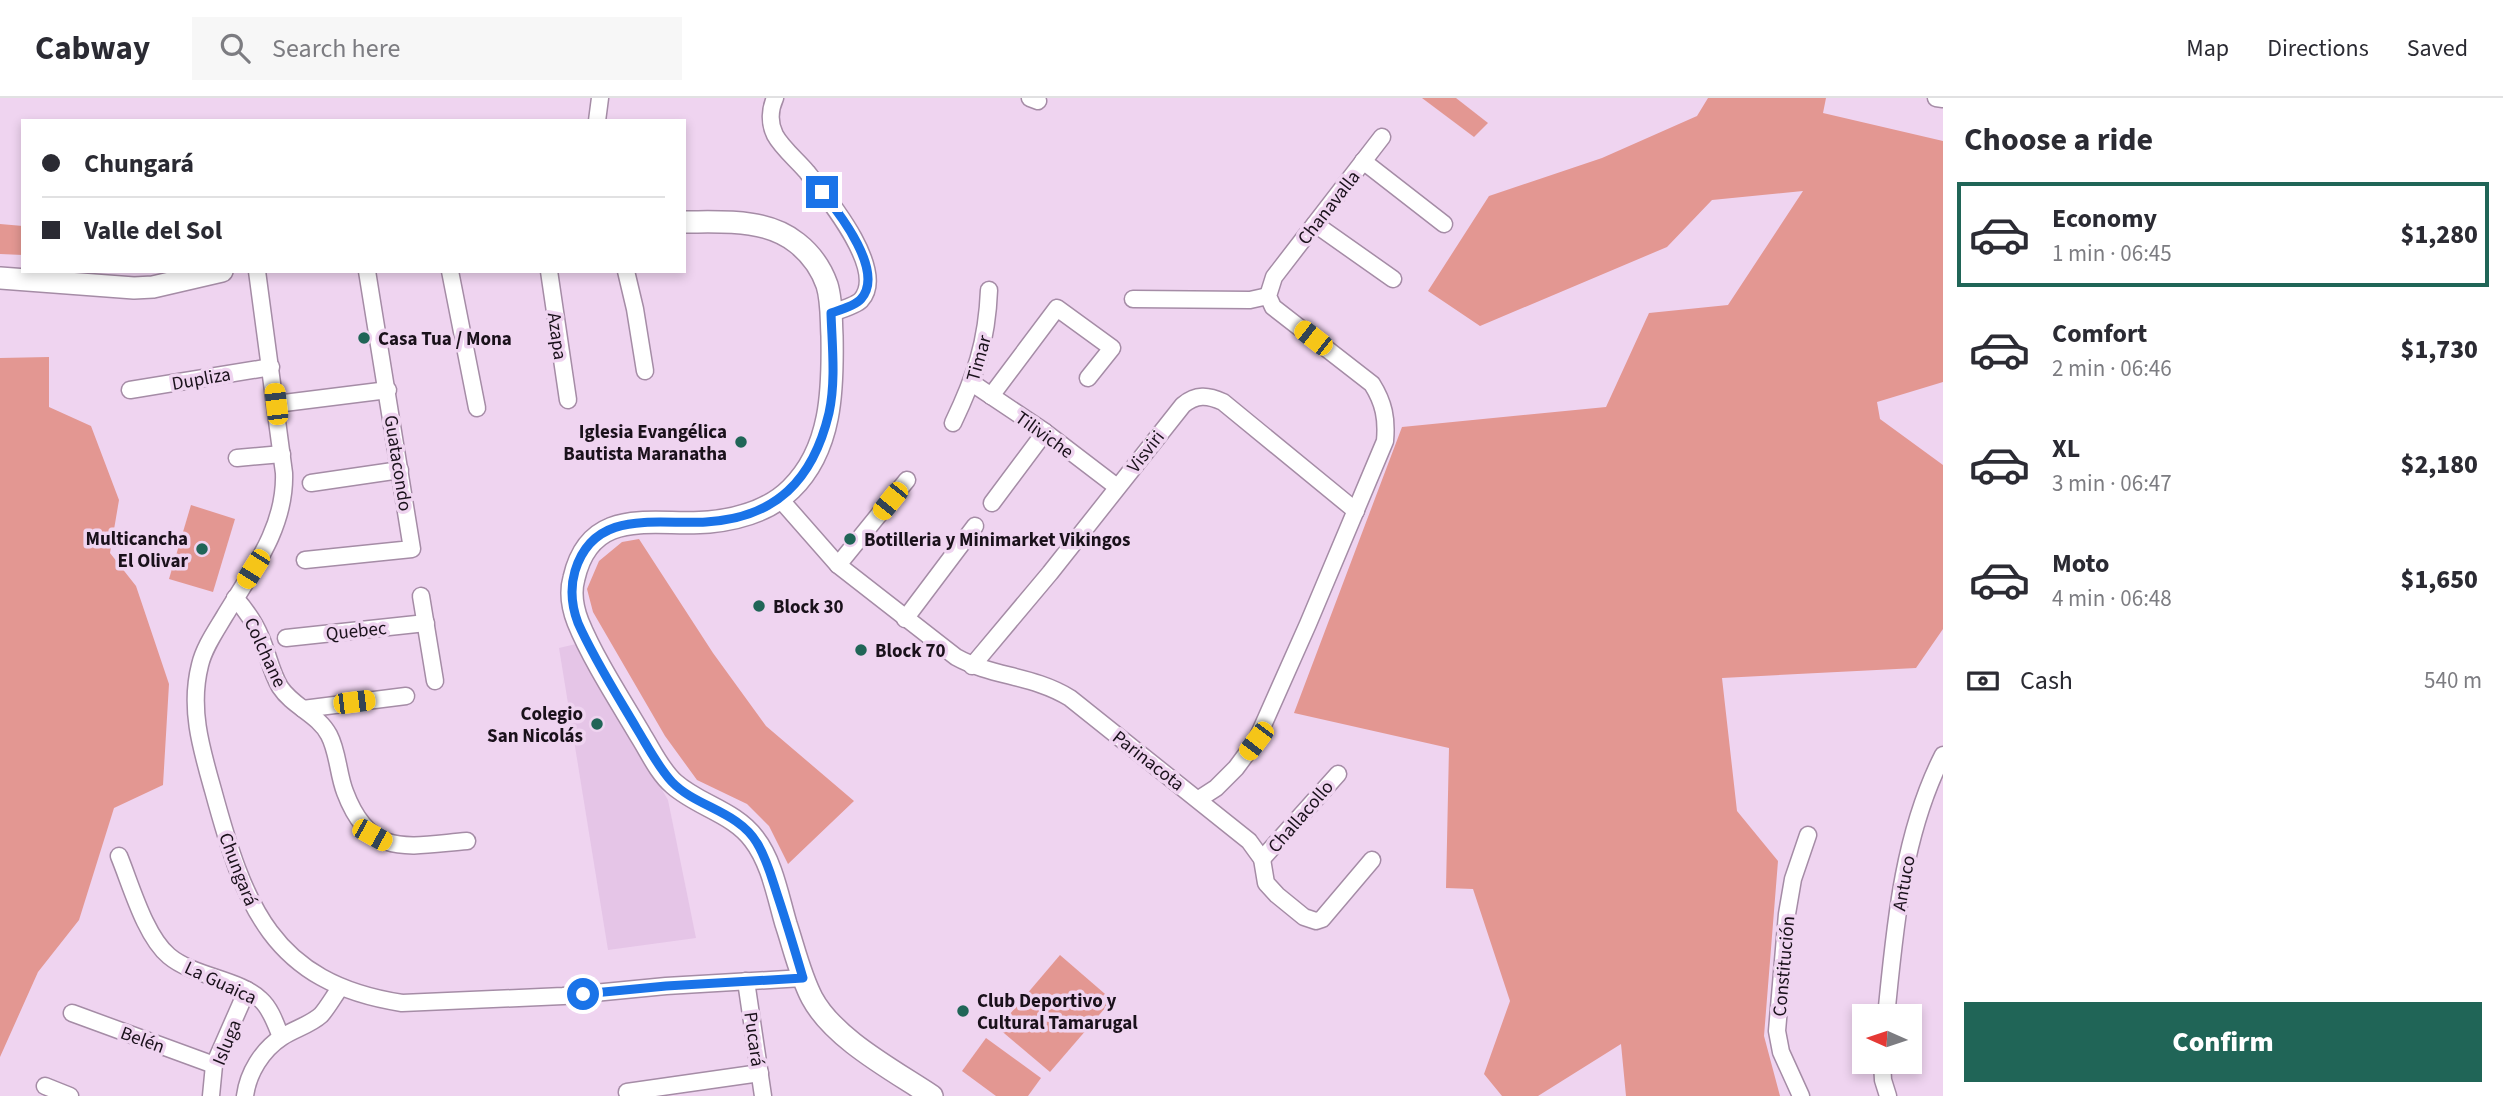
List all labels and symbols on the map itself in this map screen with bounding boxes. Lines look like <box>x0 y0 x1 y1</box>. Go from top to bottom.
street label: Chanavalla <box>1291 165 1367 251</box>
route end <box>806 176 838 208</box>
street label: Azapa <box>540 311 573 362</box>
car <box>1290 317 1337 359</box>
place label: Casa Tua / Mona <box>378 326 512 353</box>
marker: Casa Tua / Mona <box>356 330 372 346</box>
street label: Timar <box>960 332 999 385</box>
street label: Dupliza <box>170 361 233 398</box>
car <box>264 382 289 426</box>
street label: Tiliviche <box>1009 405 1079 466</box>
street label: Guatacondo <box>377 413 418 513</box>
place label: Iglesia Evangélica Bautista Maranatha <box>563 419 727 468</box>
street label: Visviri <box>1121 425 1171 479</box>
marker: Iglesia Evangélica Bautista Maranatha <box>733 434 749 450</box>
car <box>869 478 912 524</box>
place label: Multicancha El Olivar <box>85 526 188 575</box>
place label: Botilleria y Minimarket Vikingos <box>864 527 1130 554</box>
marker: Botilleria y Minimarket Vikingos <box>842 531 858 547</box>
marker: Multicancha El Olivar <box>194 541 210 557</box>
car <box>233 546 274 592</box>
place label: Block 30 <box>773 594 844 621</box>
marker: Block 30 <box>751 598 767 614</box>
street label: Colchane <box>237 613 293 692</box>
street label: Quebec <box>324 615 388 648</box>
place label: Block 70 <box>875 638 946 665</box>
marker: Block 70 <box>853 642 869 658</box>
car <box>332 689 377 715</box>
place label: Colegio San Nicolás <box>487 701 583 750</box>
marker: Colegio San Nicolás <box>589 716 605 732</box>
car <box>1235 718 1278 764</box>
street label: Parinacota <box>1106 725 1190 798</box>
street label: Challacollo <box>1262 775 1340 859</box>
car <box>349 816 396 854</box>
street label: Chungará <box>211 829 264 910</box>
street label: Antuco <box>1886 853 1923 913</box>
street label: Constitución <box>1767 915 1802 1018</box>
street label: La Guaica <box>180 955 261 1012</box>
route start <box>567 978 599 1010</box>
place label: Club Deportivo y Cultural Tamarugal <box>977 988 1138 1037</box>
marker: Club Deportivo y Cultural Tamarugal <box>955 1003 971 1019</box>
north arrow <box>1852 1004 1922 1074</box>
street label: Pucará <box>736 1010 771 1068</box>
street label: Isluga <box>206 1016 249 1069</box>
street label: Belén <box>117 1020 168 1061</box>

